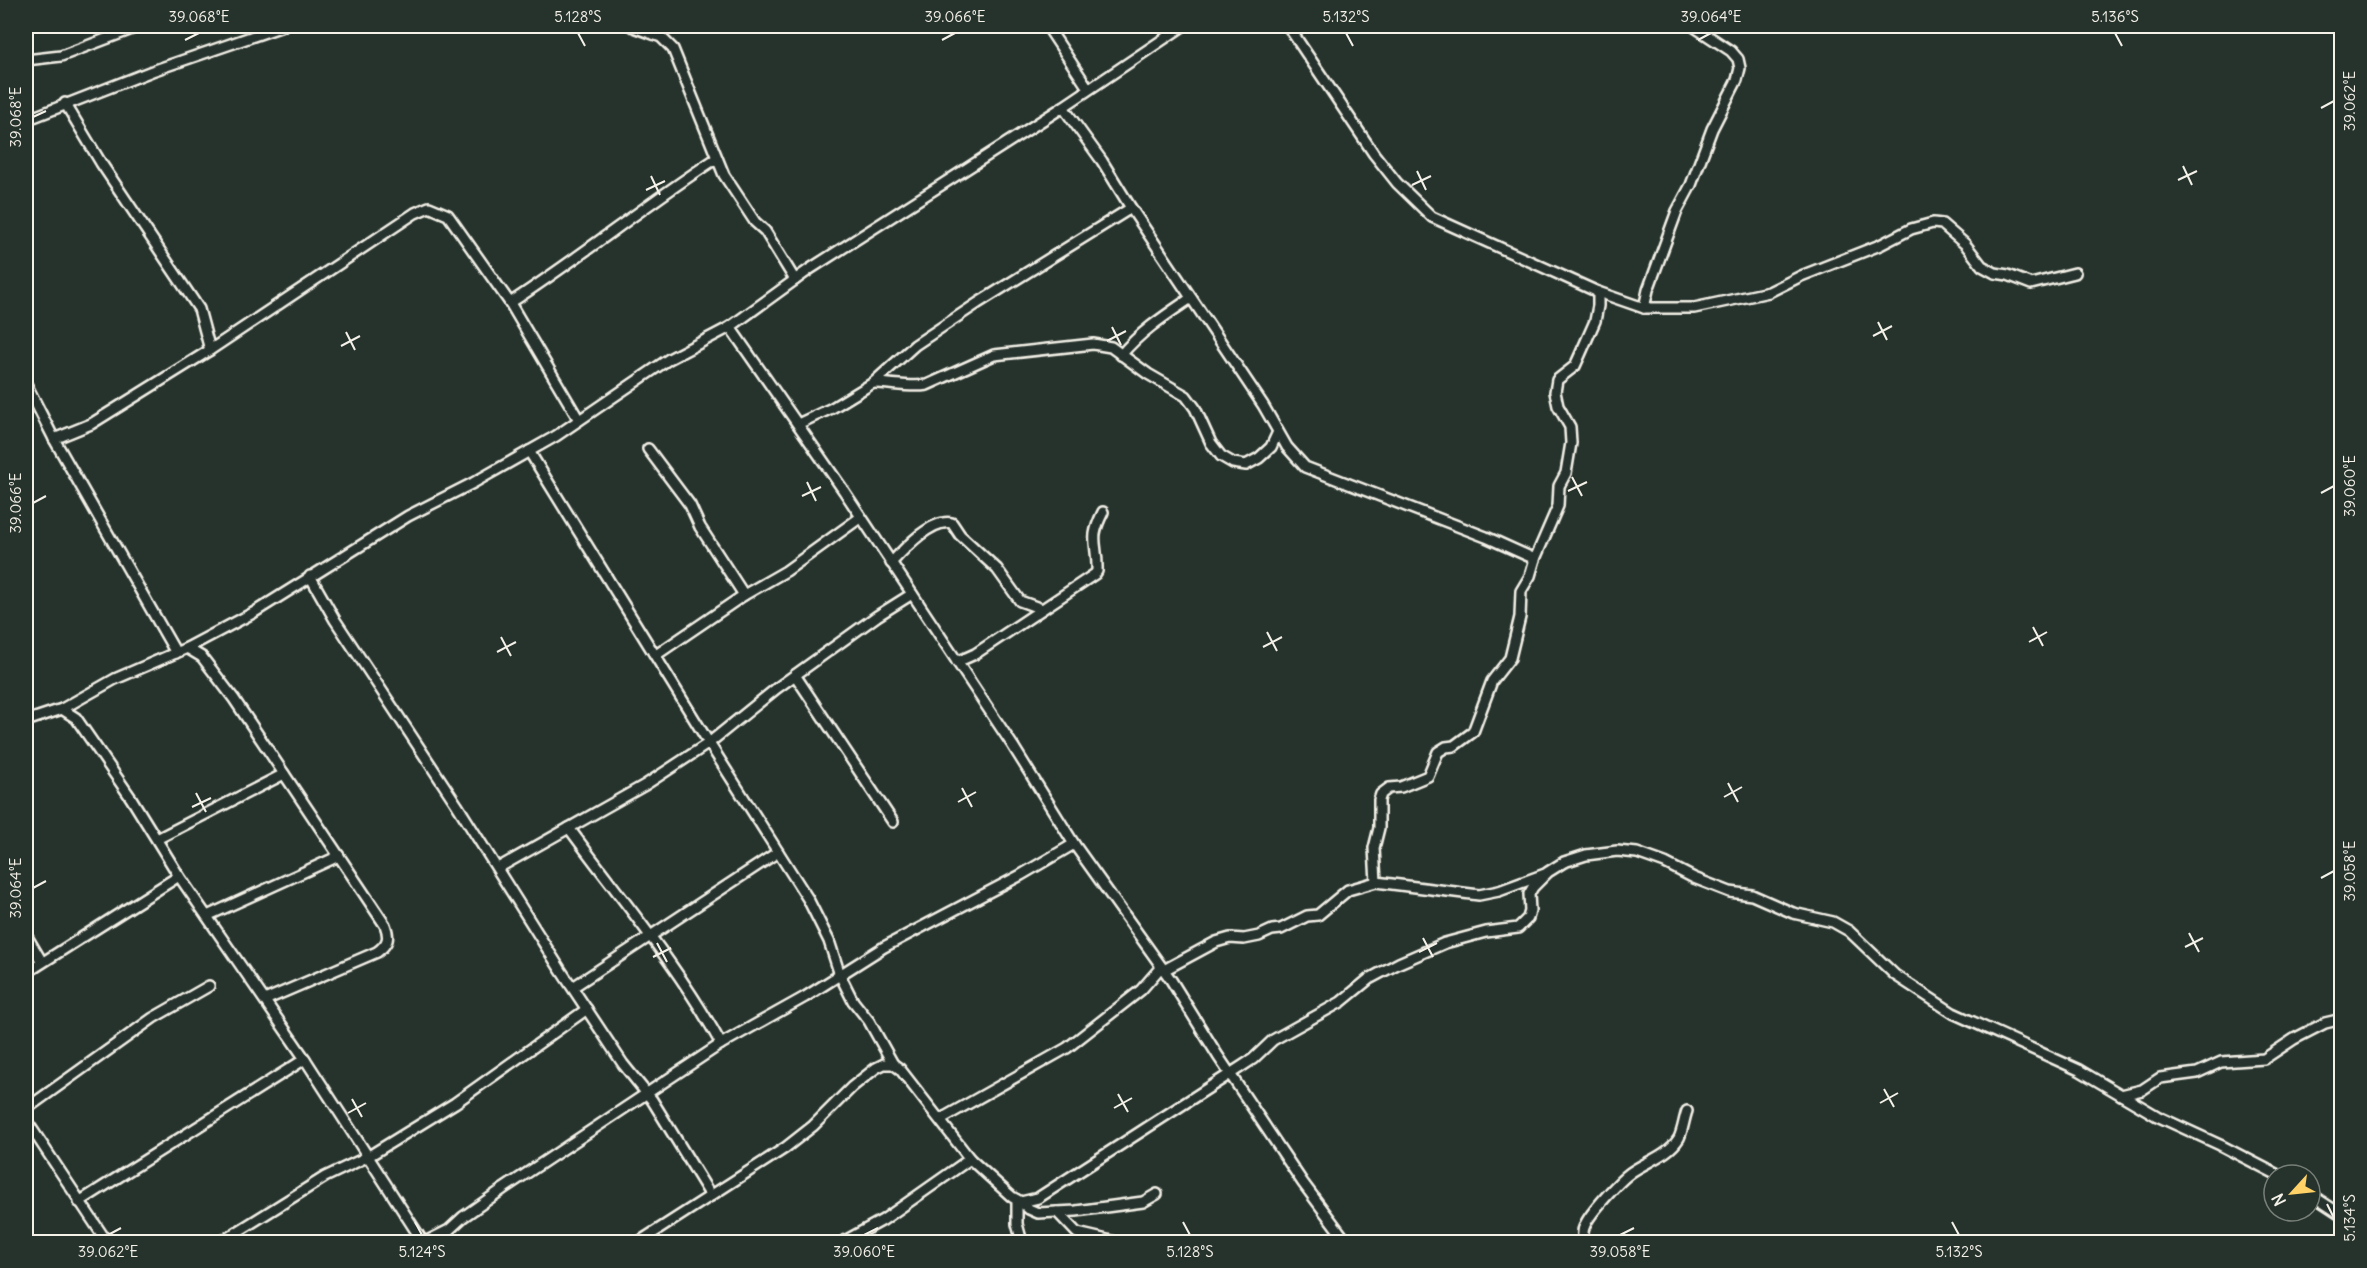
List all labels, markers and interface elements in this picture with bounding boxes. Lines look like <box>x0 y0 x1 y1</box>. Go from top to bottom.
text: 39.068°E <box>169 7 230 26</box>
text: 5.128°S <box>554 7 602 26</box>
text: 39.066°E <box>925 7 986 26</box>
text: 5.132°S <box>1322 7 1370 26</box>
text: 39.064°E <box>1681 7 1742 26</box>
text: 5.136°S <box>2091 7 2139 26</box>
text: 39.062°E <box>2340 71 2359 131</box>
text: 39.068°E <box>6 86 25 147</box>
text: 39.060°E <box>2340 455 2359 517</box>
text: 39.066°E <box>6 472 25 533</box>
text: 39.058°E <box>2340 840 2359 901</box>
text: 39.064°E <box>6 857 25 918</box>
north arrow <box>2262 1163 2322 1223</box>
text: N <box>2267 1190 2290 1209</box>
text: 5.134°S <box>2340 1194 2359 1242</box>
text: 39.062°E <box>78 1242 138 1261</box>
text: 5.124°S <box>398 1242 446 1261</box>
text: 39.060°E <box>833 1242 895 1261</box>
text: 5.128°S <box>1166 1242 1214 1261</box>
text: 39.058°E <box>1590 1242 1651 1261</box>
text: 5.132°S <box>1935 1242 1983 1261</box>

